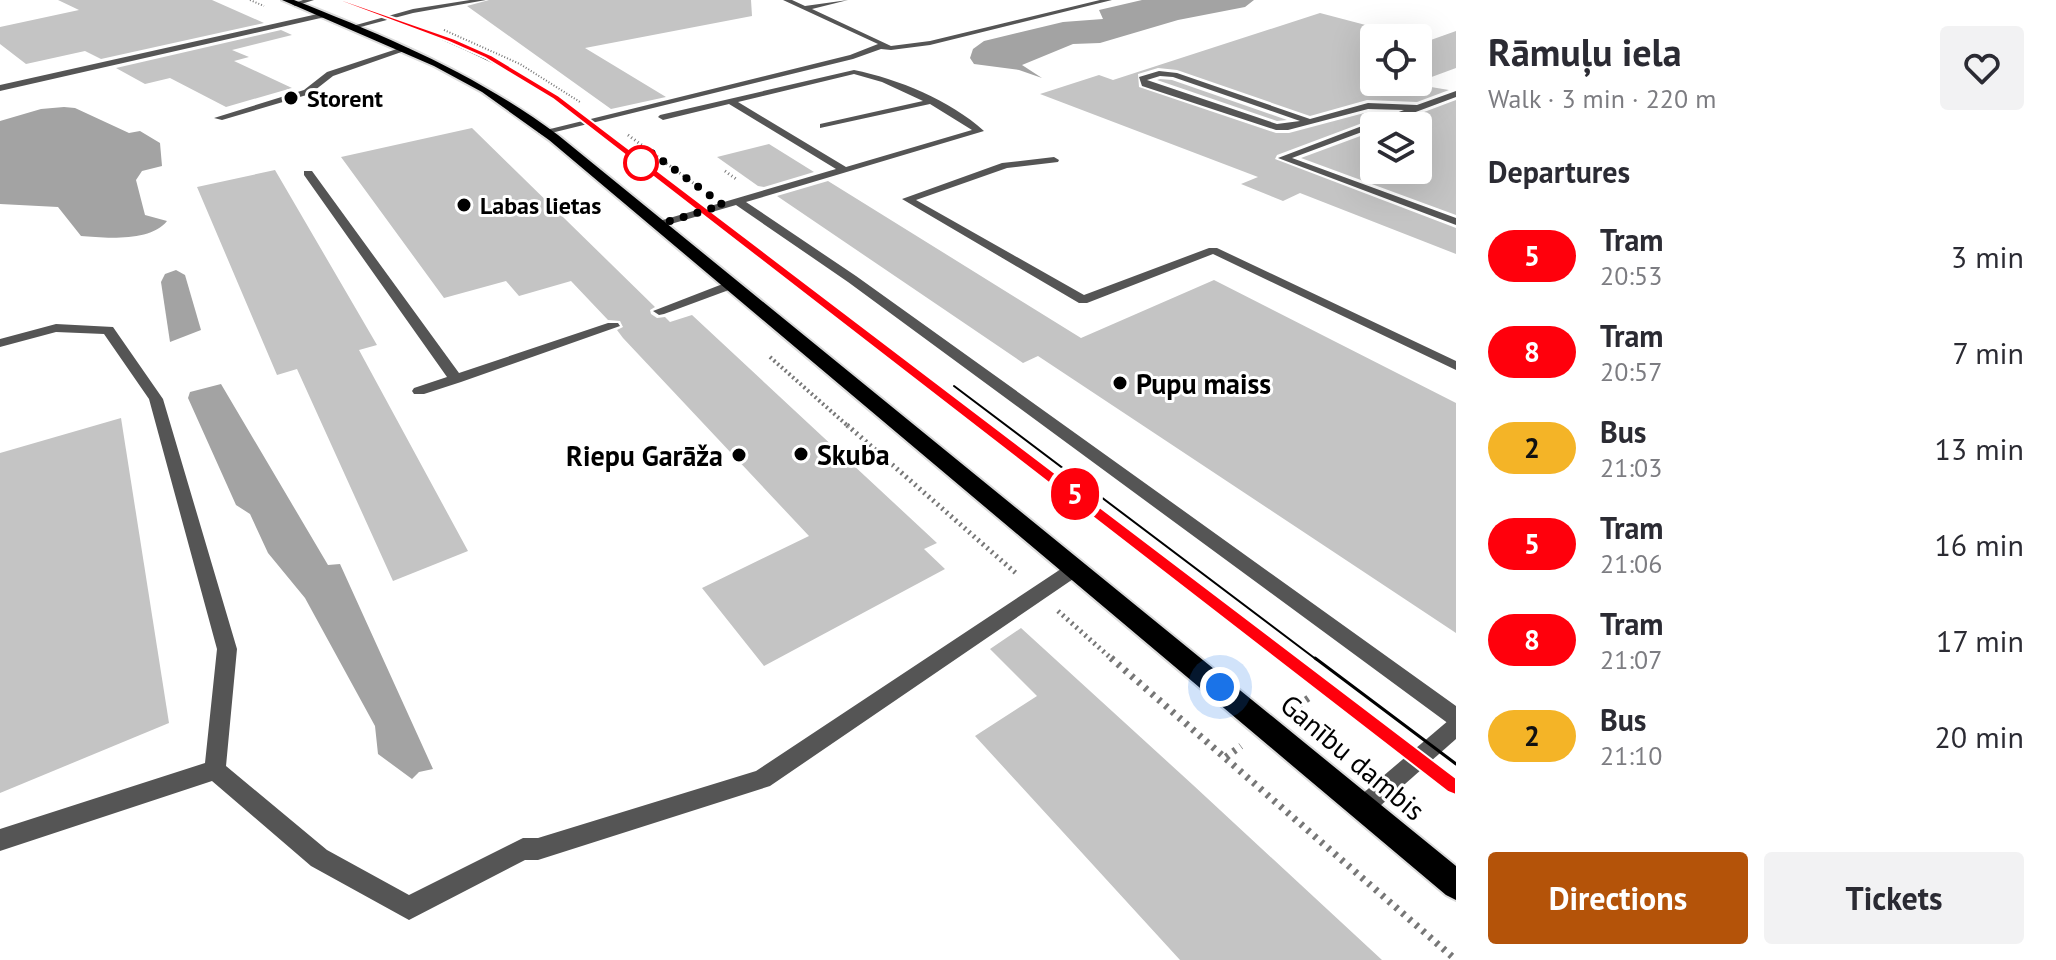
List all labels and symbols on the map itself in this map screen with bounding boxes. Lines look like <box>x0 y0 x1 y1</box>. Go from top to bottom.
place label: Storent <box>307 83 384 114</box>
marker: Storent <box>282 89 300 107</box>
unlabelled marker <box>624 146 658 180</box>
place label: Labas lietas <box>480 190 601 221</box>
marker: Labas lietas <box>455 196 473 214</box>
place label: Pupu maiss <box>1136 365 1271 402</box>
marker: Pupu maiss <box>1111 374 1129 392</box>
place label: Skuba <box>817 436 890 473</box>
place label: Riepu Garāža <box>566 437 723 474</box>
marker: Skuba <box>792 445 810 463</box>
marker: Riepu Garāža <box>730 446 748 464</box>
line badge: 5 <box>1049 468 1101 520</box>
your location <box>1200 667 1240 707</box>
street label: Ganību dambis <box>1273 686 1433 828</box>

